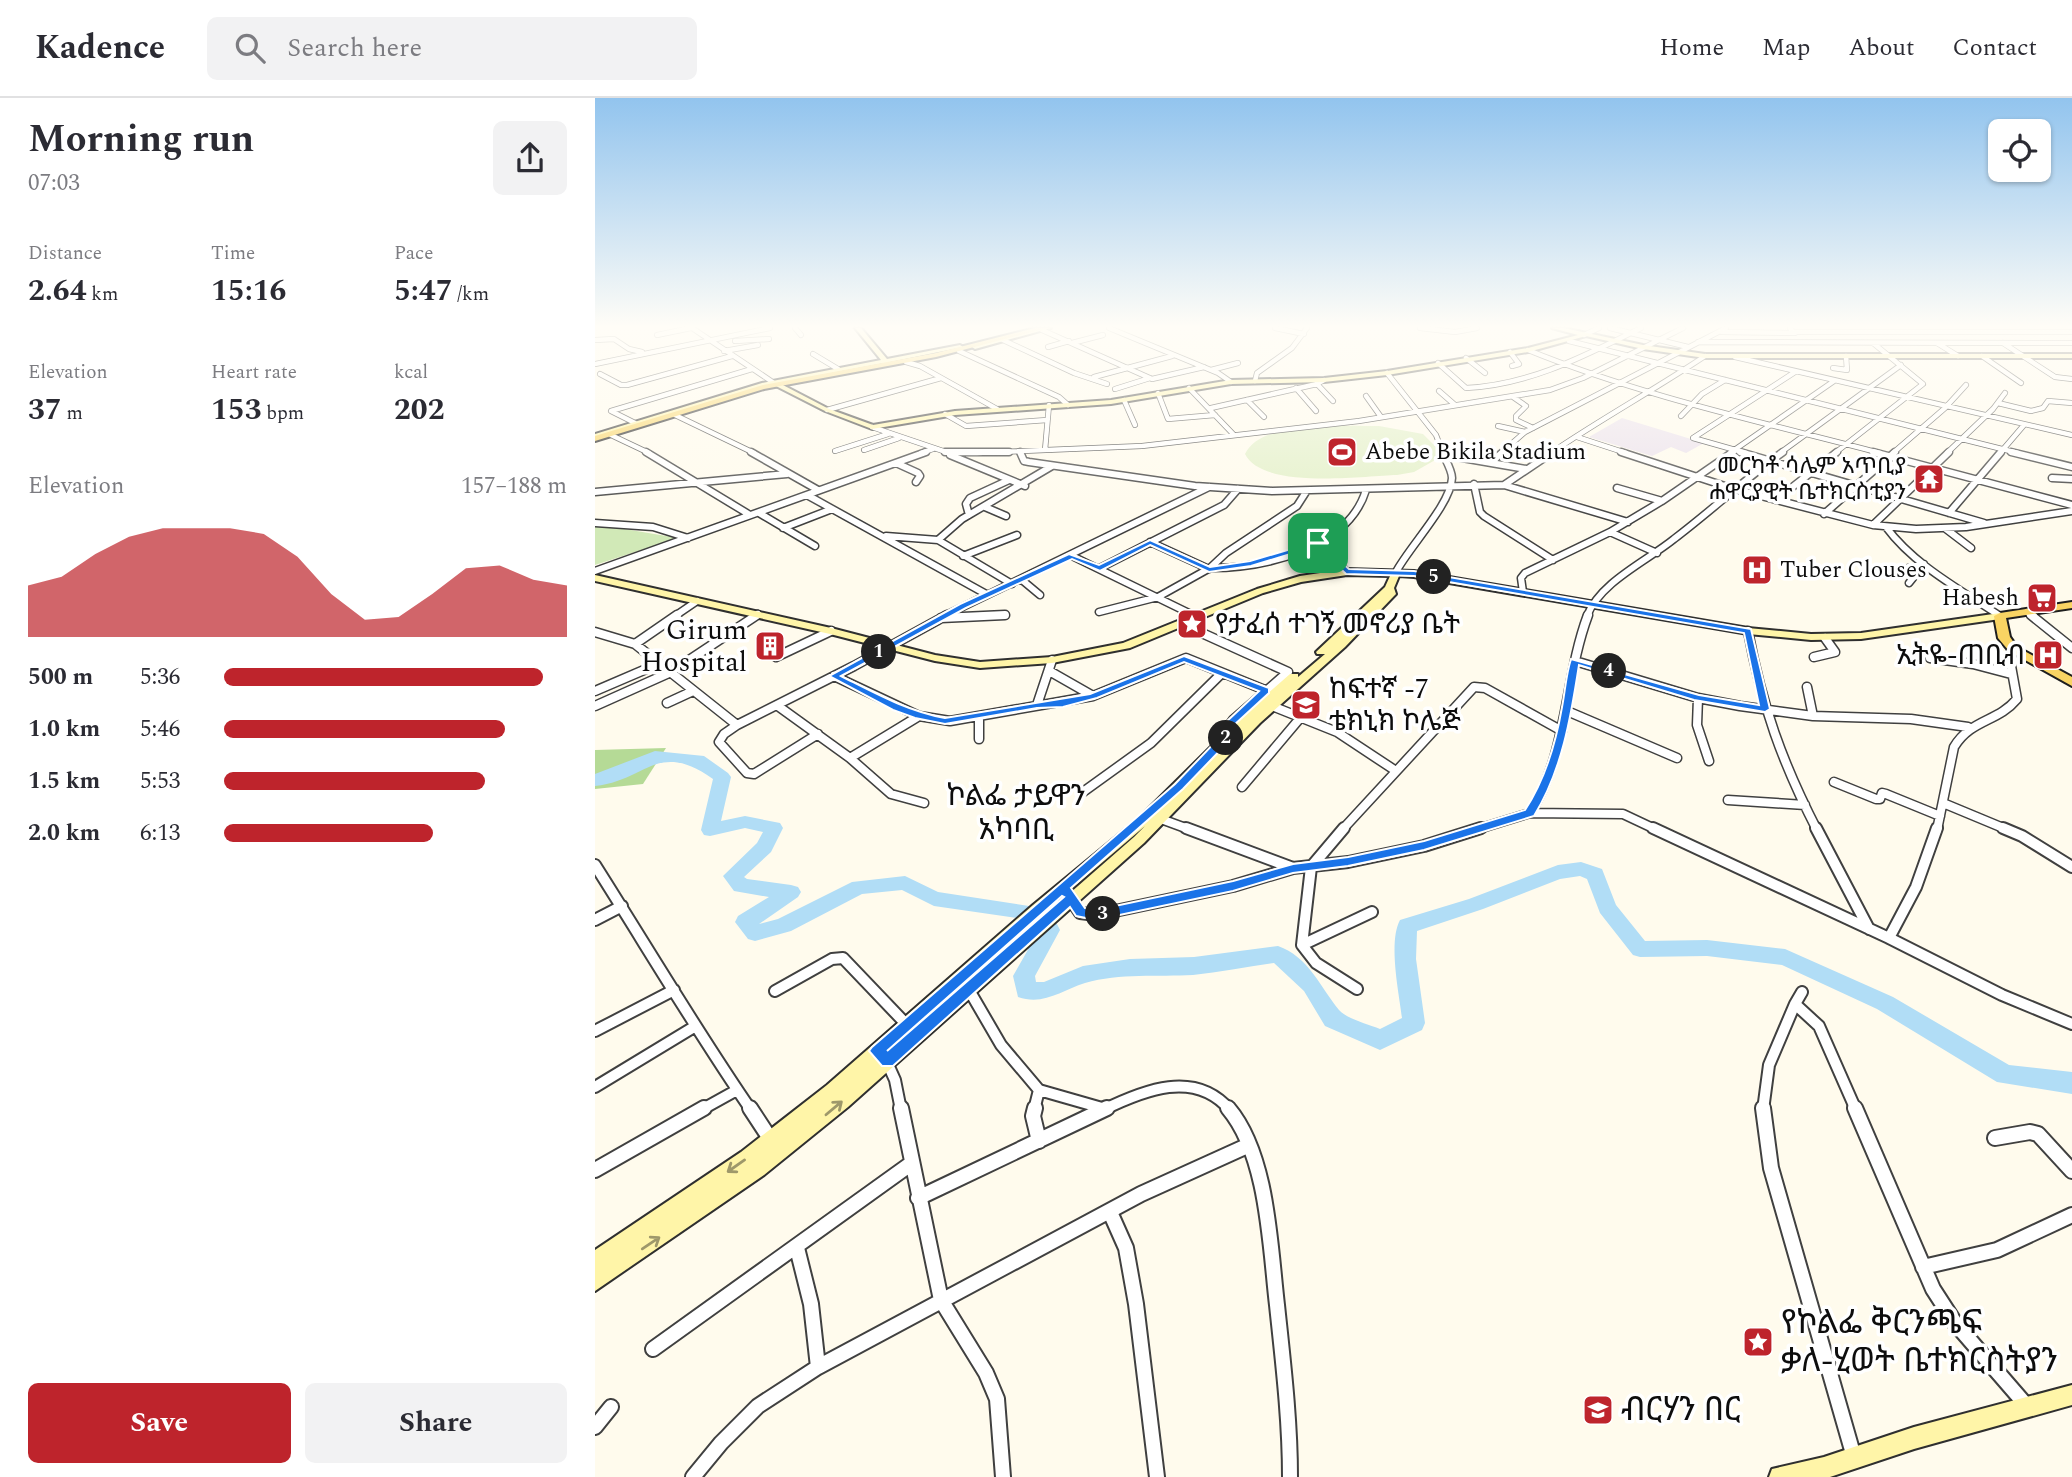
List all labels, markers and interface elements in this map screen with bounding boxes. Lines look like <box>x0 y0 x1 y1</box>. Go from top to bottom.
search box <box>207 17 697 80</box>
text: Kadence <box>35 23 165 73</box>
text: Search here <box>287 28 422 68</box>
icon: search <box>231 29 269 67</box>
text: Home <box>1659 30 1724 66</box>
text: Map <box>1762 30 1810 66</box>
text: About <box>1848 30 1914 66</box>
text: Contact <box>1952 30 2037 66</box>
text: Morning run <box>28 111 254 169</box>
map controls <box>1988 119 2051 182</box>
button: locate <box>1988 119 2051 182</box>
button: share <box>493 121 567 195</box>
text: 07:03 <box>28 166 80 201</box>
text: Distance <box>28 239 102 268</box>
text: Time <box>211 239 255 268</box>
text: Pace <box>394 239 433 268</box>
text: 2.64 <box>28 268 87 314</box>
text: 15:16 <box>211 268 286 314</box>
text: 5:47 <box>394 268 453 314</box>
text: km <box>87 280 118 309</box>
text: /km <box>453 280 489 309</box>
text: Elevation <box>28 358 108 387</box>
text: Heart rate <box>211 358 297 387</box>
text: kcal <box>394 358 428 387</box>
text: 37 <box>28 387 62 433</box>
text: 153 <box>211 387 262 433</box>
text: 202 <box>394 387 445 433</box>
text: m <box>62 399 83 428</box>
text: bpm <box>262 399 304 428</box>
sports icon: Abebe Bikila Stadium <box>1325 435 1359 469</box>
place label: Abebe Bikila Stadium <box>1365 435 1586 470</box>
place label: መርካቶ ሳሌም አጥቢያ ሐዋርያዊት ቤተክርስቲያን <box>1709 449 1906 510</box>
temple icon: መርካቶ ሳሌም አጥቢያ ሐዋርያዊት ቤተክርስቲያን <box>1912 462 1946 496</box>
text: Elevation <box>28 469 124 504</box>
text: 157–188 m <box>461 469 567 504</box>
pin <box>1288 513 1348 573</box>
icon: arrive <box>1299 524 1337 562</box>
hospital icon: Tuber Clouses <box>1740 553 1774 587</box>
place label: Tuber Clouses <box>1780 553 1927 588</box>
pin: 5 <box>1417 560 1451 594</box>
text: 5 <box>1428 562 1439 591</box>
place label: Habesh <box>1942 581 2019 616</box>
supermarket icon: Habesh <box>2025 581 2059 615</box>
place label: የታፈሰ ተገኝ መኖሪያ ቤት <box>1215 603 1460 646</box>
place icon: የታፈሰ ተገኝ መኖሪያ ቤት <box>1175 607 1209 641</box>
place label: Girum Hospital <box>641 609 747 684</box>
building icon: Girum Hospital <box>753 629 787 663</box>
pin: 1 <box>861 634 897 670</box>
place label: ኢትዬ-ጠቢብ <box>1896 634 2025 677</box>
text: 1 <box>873 637 884 666</box>
hospital icon: ኢትዬ-ጠቢብ <box>2031 638 2065 672</box>
pin: 4 <box>1591 654 1627 688</box>
text: 4 <box>1603 656 1614 685</box>
text: 500 m <box>28 660 93 695</box>
text: 5:36 <box>140 660 180 695</box>
place label: ከፍተኛ -7 ቴክኒክ ኮሌጅ <box>1329 668 1461 743</box>
school or university icon: ከፍተኛ -7 ቴክኒክ ኮሌጅ <box>1289 688 1323 722</box>
text: 1.0 km <box>28 712 100 747</box>
text: 5:46 <box>140 712 180 747</box>
pin: 2 <box>1209 720 1243 756</box>
text: 2 <box>1220 723 1231 752</box>
text: 1.5 km <box>28 764 100 799</box>
text: 5:53 <box>140 764 180 799</box>
district label: ኮልፌ ታይዋን አካባቢ <box>947 773 1086 853</box>
text: 2.0 km <box>28 816 100 851</box>
text: 6:13 <box>140 816 180 851</box>
pin: 3 <box>1085 896 1121 932</box>
text: 3 <box>1097 899 1108 928</box>
one-way arrow <box>825 1100 843 1116</box>
one-way arrow <box>727 1159 746 1173</box>
one-way arrow <box>641 1236 661 1250</box>
place label: የኮልፌ ቅርንጫፍ ቃለ-ሂወት ቤተክርስትያን <box>1781 1298 2058 1386</box>
place icon: የኮልፌ ቅርንጫፍ ቃለ-ሂወት ቤተክርስትያን <box>1741 1325 1775 1359</box>
button: Save <box>28 1383 291 1463</box>
button: Share <box>305 1383 567 1463</box>
place label: ብርሃን በር <box>1621 1385 1741 1435</box>
school or university icon: ብርሃን በር <box>1581 1393 1615 1427</box>

